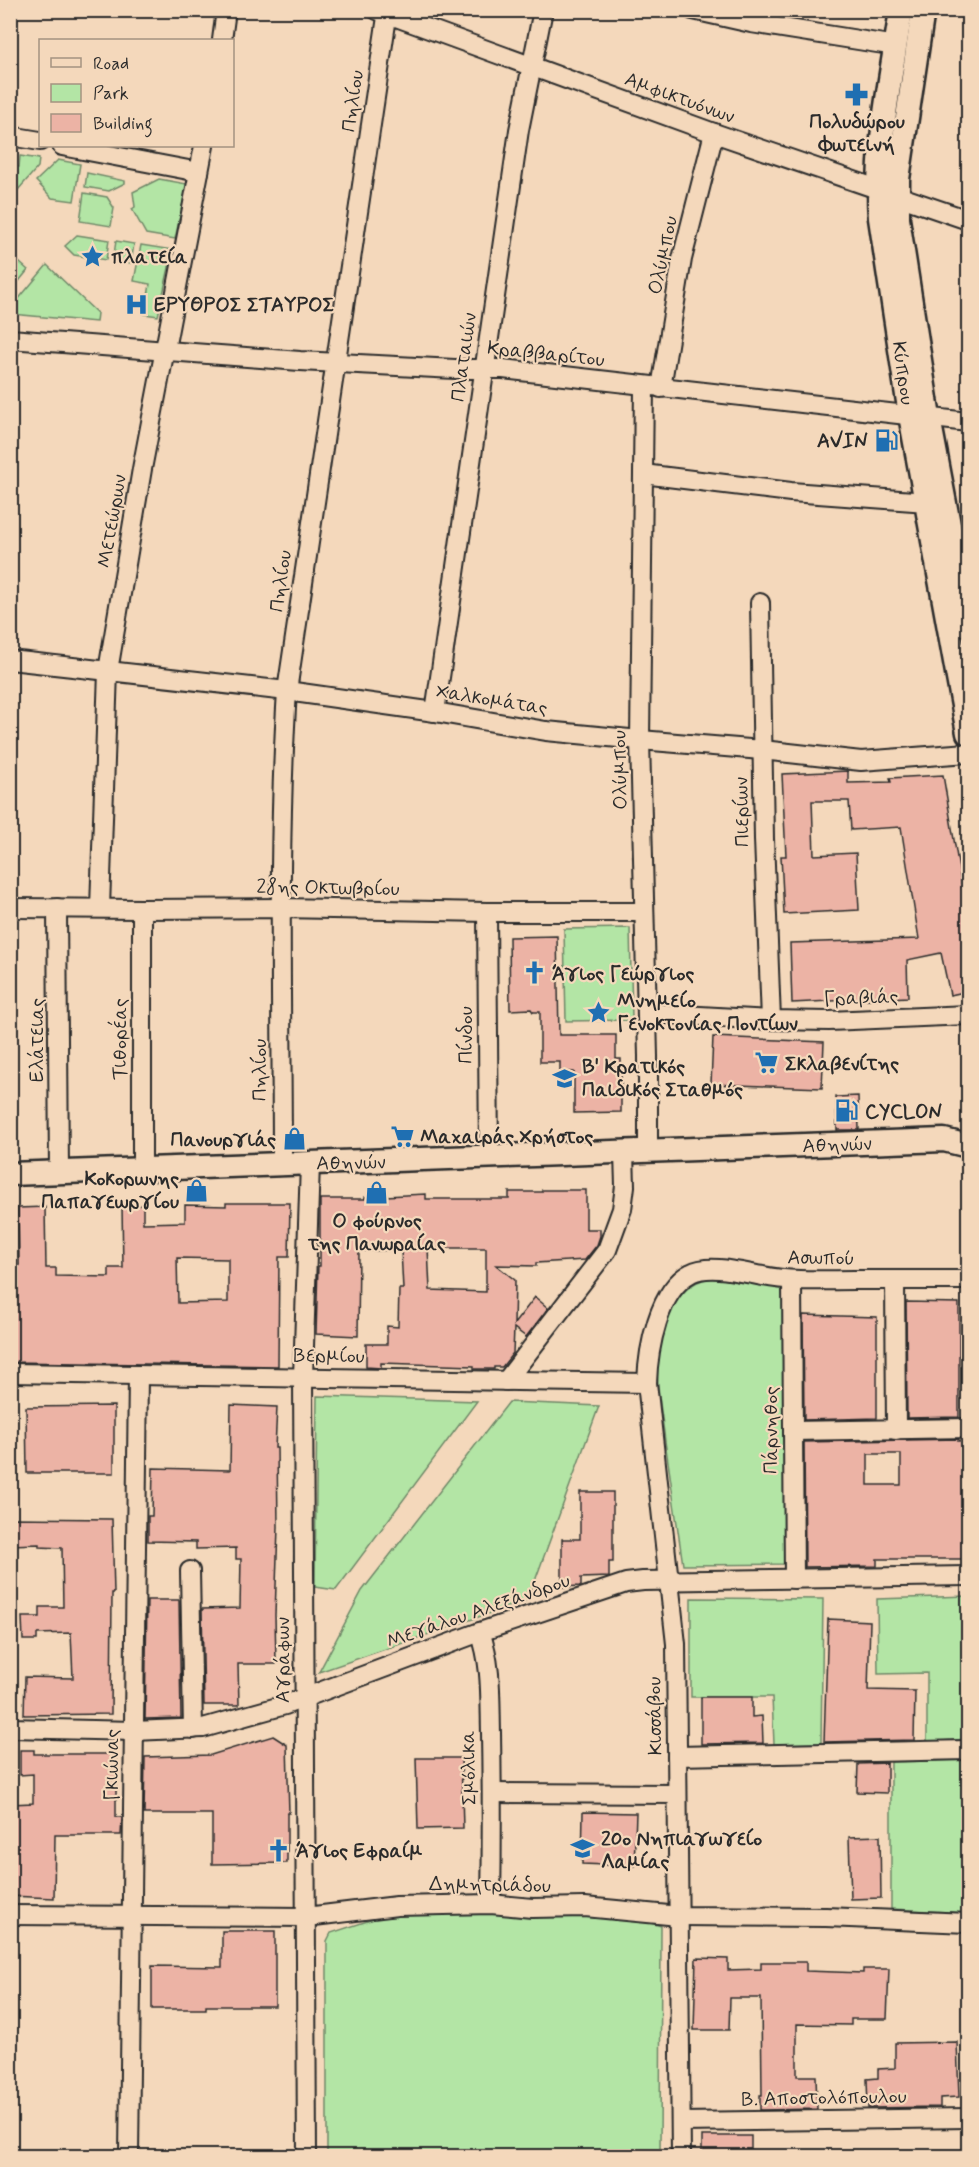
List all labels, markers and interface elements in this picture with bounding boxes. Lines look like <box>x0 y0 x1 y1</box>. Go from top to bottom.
legend <box>39 39 234 147</box>
text: Road <box>93 52 129 76</box>
street label: Αμφικτυόνων <box>621 66 739 131</box>
street label: Πηλίου <box>336 68 371 134</box>
pharmacy icon: Πολυδώρου Φωτεινή <box>844 81 870 107</box>
text: Park <box>93 82 129 106</box>
place label: Πολυδώρου Φωτεινή <box>809 109 905 159</box>
text: Building <box>93 112 153 138</box>
street label: Ολύμπου <box>642 214 685 297</box>
place icon: πλατεία <box>80 243 106 269</box>
place label: πλατεία <box>111 244 188 271</box>
hospital icon: ΕΡΥΘΡΟΣ ΣΤΑΥΡΟΣ <box>123 291 149 317</box>
place label: ΕΡΥΘΡΟΣ ΣΤΑΥΡΟΣ <box>154 292 335 319</box>
street label: Πλαταιών <box>445 311 484 404</box>
street label: Κραββαρίτου <box>486 335 606 374</box>
street label: Κύπρου <box>885 340 920 407</box>
fuel station icon: AVIN <box>873 427 899 453</box>
place label: AVIN <box>817 428 868 455</box>
street label: Μετεώρων <box>91 472 134 570</box>
street label: Πηλίου <box>264 548 299 614</box>
street label: Χαλκομάτας <box>434 678 550 723</box>
street label: Ολύμπου <box>606 730 635 810</box>
street label: Πιερίων <box>728 776 757 847</box>
street label: 28ης Οκτωβρίου <box>256 874 400 903</box>
church icon: Άγιος Γεώργιος <box>521 960 547 986</box>
place label: Άγιος Γεώργιος <box>552 961 694 988</box>
street label: Γραβιάς <box>823 984 899 1013</box>
place label: Μνημείο Γενοκτονίας Ποντίων <box>617 988 798 1038</box>
street label: Ελάτειας <box>24 998 51 1082</box>
street label: Τιθορέας <box>107 998 134 1080</box>
place icon: Μνημείο Γενοκτονίας Ποντίων <box>586 999 612 1025</box>
street label: Πίνδου <box>453 1006 480 1064</box>
street label: Πηλίου <box>247 1039 274 1101</box>
supermarket icon: Σκλαβενίτης <box>754 1050 780 1076</box>
place label: Σκλαβενίτης <box>785 1051 899 1078</box>
place label: B' Κρατικός Παιδικός Σταθμός <box>582 1054 743 1104</box>
school or university icon: B' Κρατικός Παιδικός Σταθμός <box>551 1065 577 1091</box>
fuel station icon: CYCLON <box>834 1098 860 1124</box>
place label: CYCLON <box>865 1099 943 1126</box>
supermarket icon: Μαχαιράς Χρήστος <box>389 1123 415 1149</box>
place label: Μαχαιράς Χρήστος <box>420 1124 593 1151</box>
shop icon: Πανουργιάς <box>281 1126 307 1152</box>
place label: Πανουργιάς <box>170 1127 276 1154</box>
street label: Αθηνών <box>802 1131 872 1160</box>
street label: Αθηνών <box>316 1149 386 1178</box>
place label: Κοκορωνης Παπαγεωργίου <box>41 1166 179 1216</box>
shop icon: Κοκορωνης Παπαγεωργίου <box>184 1177 210 1203</box>
shop icon: Ο φούρνος της Πανωραίας <box>364 1180 390 1206</box>
place label: Ο φούρνος της Πανωραίας <box>307 1208 446 1258</box>
street label: Ασωπού <box>787 1244 855 1273</box>
street label: Βερμίου <box>293 1342 365 1371</box>
street label: Πάρνηθος <box>758 1386 785 1474</box>
street label: Μεγάλου Αλεξάνδρου <box>383 1567 574 1655</box>
street label: Αγράφων <box>270 1617 297 1703</box>
street label: Κισσάβου <box>641 1676 670 1756</box>
street label: Γκιώνας <box>99 1729 126 1801</box>
street label: Σμόλικα <box>455 1730 484 1806</box>
place label: 20ο Νηπιαγωγείο Λαμίας <box>601 1826 762 1876</box>
school or university icon: 20ο Νηπιαγωγείο Λαμίας <box>570 1836 596 1862</box>
church icon: Άγιος Εφραίμ <box>265 1837 291 1863</box>
place label: Άγιος Εφραίμ <box>296 1838 423 1865</box>
street label: Δημητριάδου <box>429 1871 551 1900</box>
street label: Β. Αποστολόπουλου <box>741 2084 907 2113</box>

